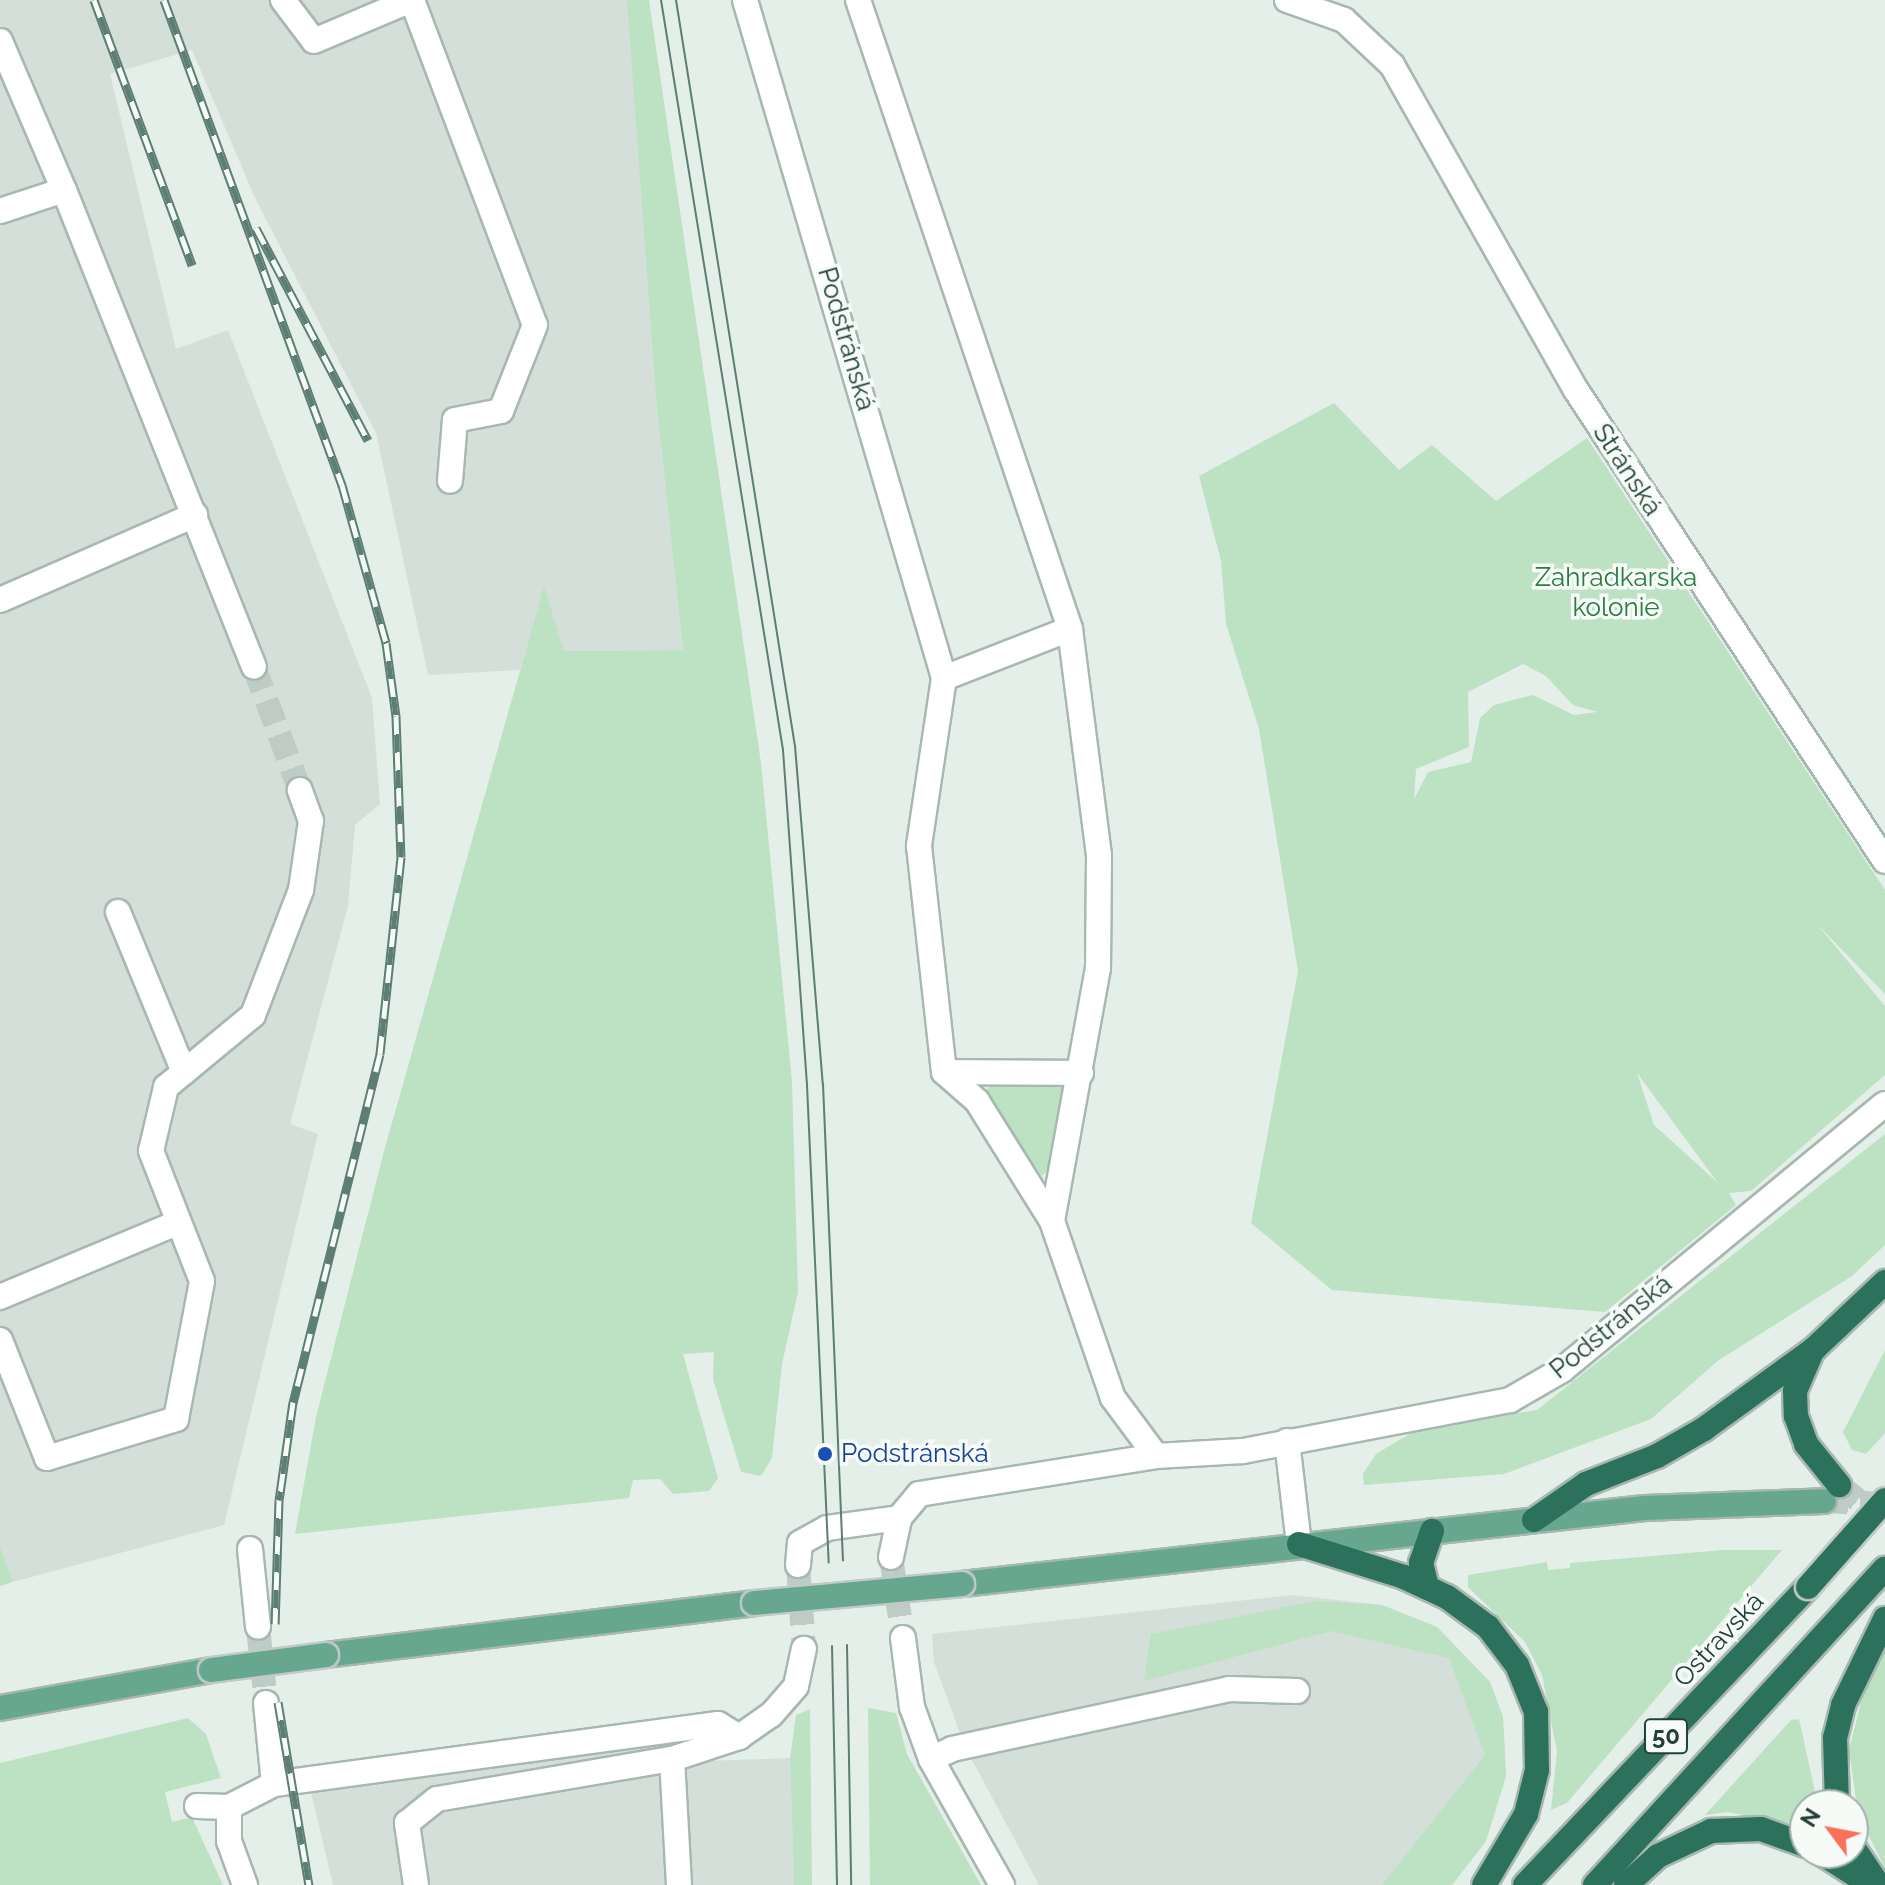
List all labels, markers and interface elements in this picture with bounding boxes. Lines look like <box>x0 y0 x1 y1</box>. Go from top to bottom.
street label: Podstránská <box>811 264 881 414</box>
street label: Stránská <box>1586 418 1668 522</box>
park label: Zahradkarska kolonie <box>1535 562 1697 624</box>
street label: Podstránská <box>1544 1268 1678 1386</box>
place label: Podstránská <box>841 1438 989 1470</box>
marker: Podstránská <box>816 1445 834 1463</box>
street label: Ostravská <box>1667 1586 1771 1694</box>
road number: 50 <box>1642 1716 1690 1756</box>
north arrow <box>1789 1789 1869 1869</box>
text: N <box>1795 1803 1826 1831</box>

